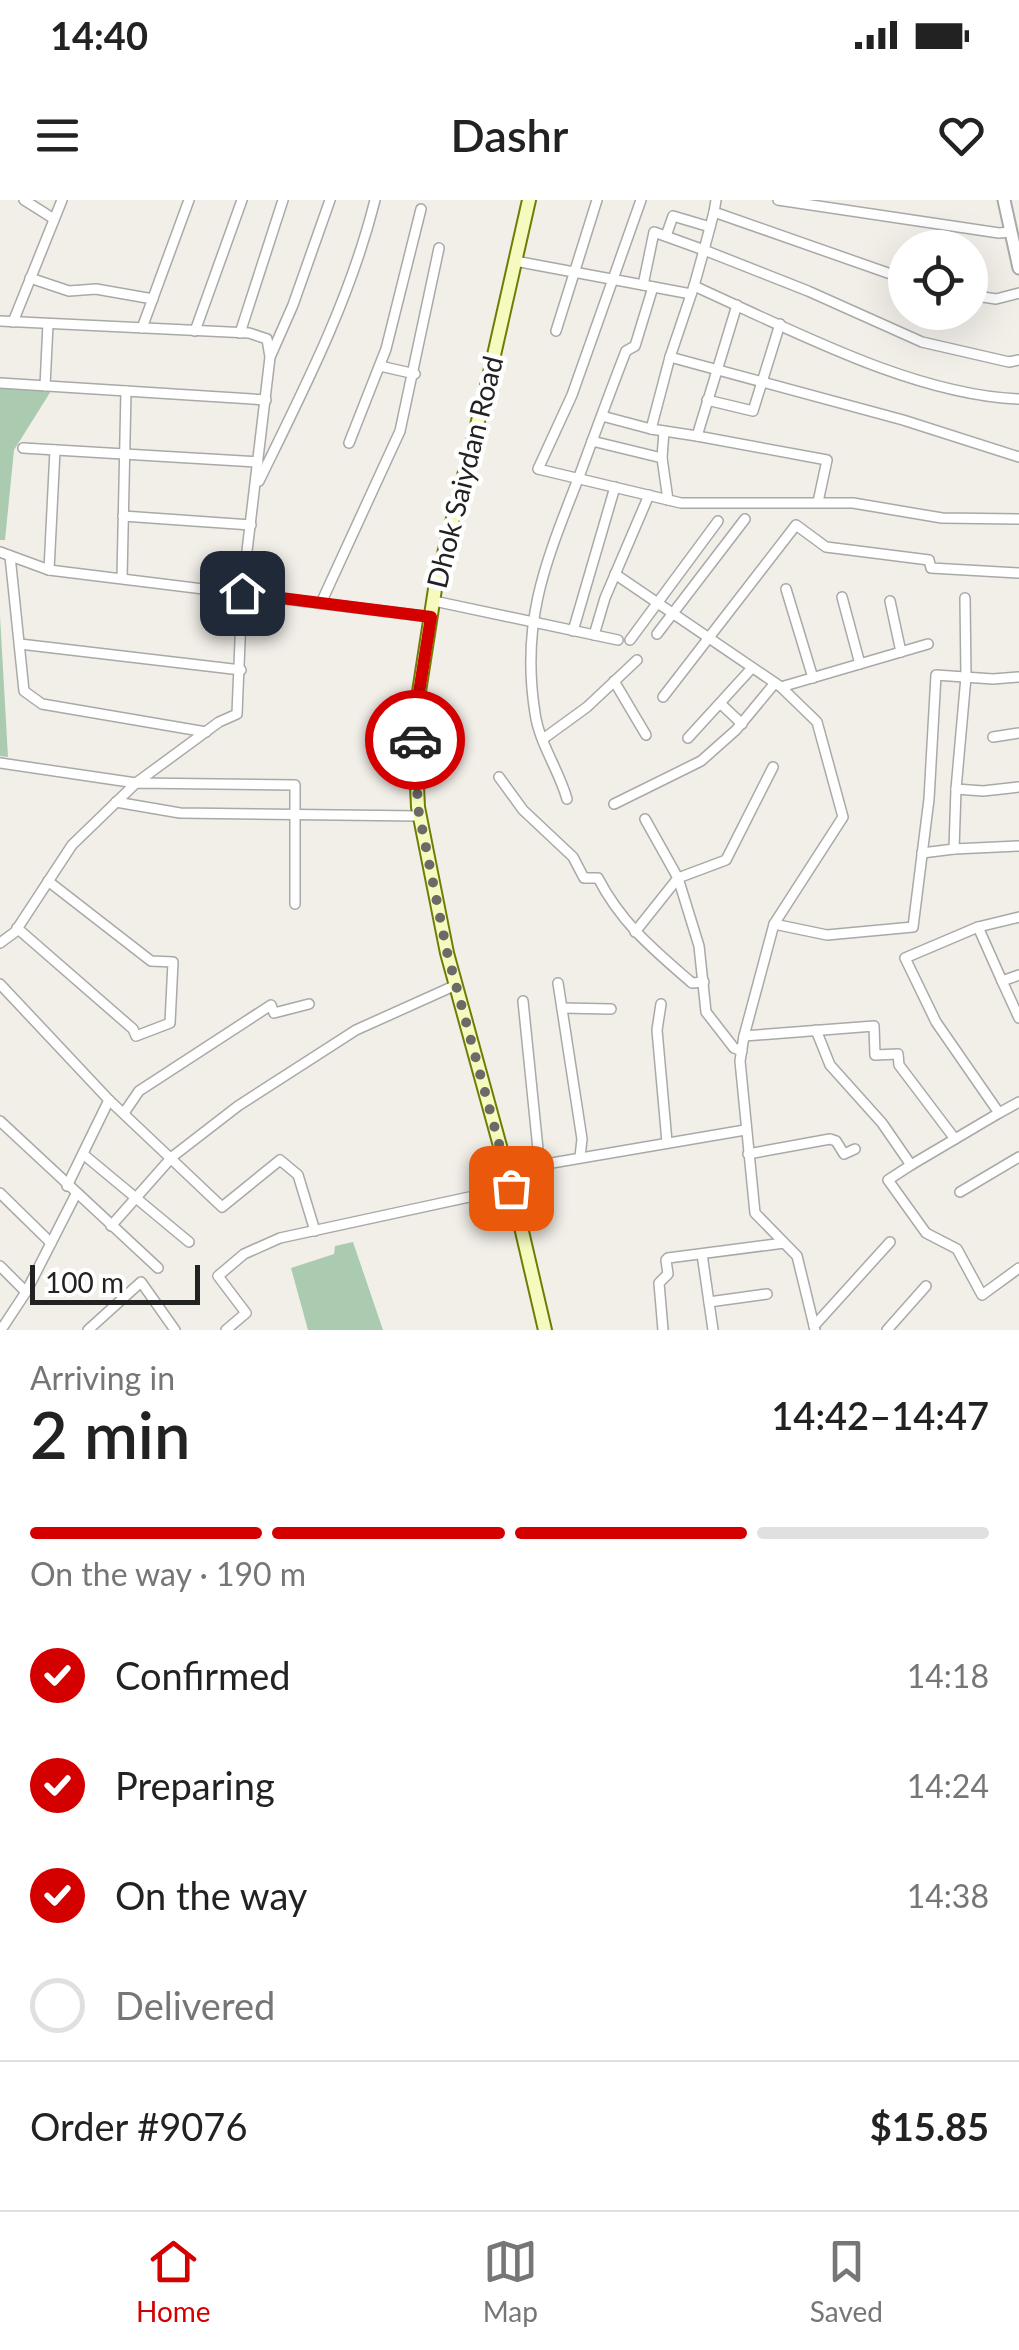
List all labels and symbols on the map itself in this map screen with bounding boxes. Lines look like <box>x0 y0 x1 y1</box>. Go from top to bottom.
street label: Dhok Saiydan Road <box>419 352 509 591</box>
pin <box>200 551 285 636</box>
courier <box>365 690 465 790</box>
pin <box>469 1146 554 1231</box>
scale bar <box>30 1260 200 1304</box>

